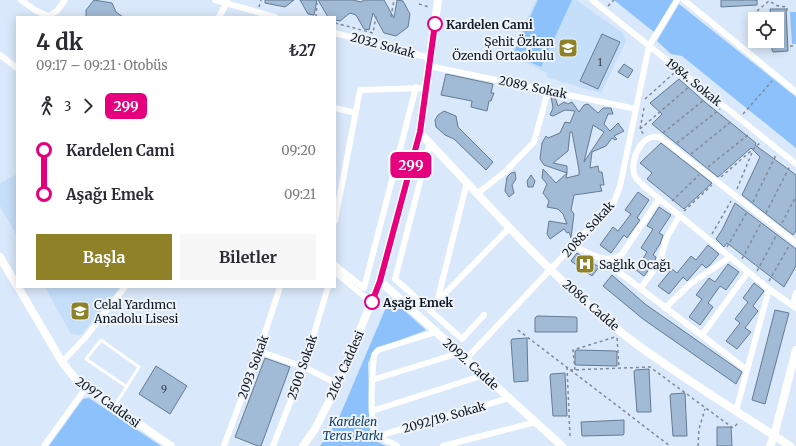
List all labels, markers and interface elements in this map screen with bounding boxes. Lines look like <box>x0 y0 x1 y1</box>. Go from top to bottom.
map controls <box>748 12 784 48</box>
button: locate <box>748 12 784 48</box>
marker: Kardelen Cami <box>427 16 443 32</box>
place label: Kardelen Cami <box>446 17 533 32</box>
text: 4 dk <box>36 28 83 56</box>
street label: 2032 Sokak <box>349 29 417 61</box>
place label: Şehit Özkan Özendi Ortaokulu <box>452 34 554 63</box>
school or university icon: Şehit Özkan Özendi Ortaokulu <box>557 37 579 59</box>
text: ₺27 <box>289 41 316 60</box>
street label: 1984. Sokak <box>663 55 725 109</box>
house number: 1 <box>598 56 603 69</box>
text: 09:17 – 09:21 · Otobüs <box>36 57 168 74</box>
street label: 2089. Sokak <box>497 72 569 102</box>
icon: walk <box>36 95 58 117</box>
icon: forward <box>77 95 99 117</box>
text: 299 <box>113 97 139 115</box>
text: 3 <box>64 98 71 115</box>
text: Kardelen Cami <box>66 141 175 160</box>
text: 09:20 <box>281 142 316 159</box>
line badge: 299 <box>388 152 434 178</box>
text: 299 <box>398 156 424 174</box>
text: Aşağı Emek <box>66 185 154 204</box>
text: 09:21 <box>284 186 316 203</box>
street label: 2088. Sokak <box>559 198 617 260</box>
button: Başla <box>36 234 172 280</box>
button: Biletler <box>180 234 316 280</box>
hospital icon: Sağlık Ocağı <box>574 253 596 275</box>
place label: Sağlık Ocağı <box>599 257 671 272</box>
street label: 2086. Cadde <box>560 276 622 334</box>
marker: Aşağı Emek <box>364 294 380 310</box>
place label: Aşağı Emek <box>382 295 453 310</box>
place label: Celal Yardımcı Anadolu Lisesi <box>93 297 178 326</box>
school or university icon: Celal Yardımcı Anadolu Lisesi <box>69 300 91 322</box>
street label: 2164 Caddesi <box>323 328 367 402</box>
street label: 2500 Sokak <box>284 332 320 401</box>
street label: 2093 Sokak <box>235 333 272 401</box>
street label: 2092. Cadde <box>440 335 502 393</box>
street label: 2097 Caddesi <box>73 373 143 431</box>
house number: 9 <box>161 383 167 396</box>
street label: 2092/19. Sokak <box>401 398 488 436</box>
park label: Kardelen Teras Parkı <box>323 414 383 443</box>

